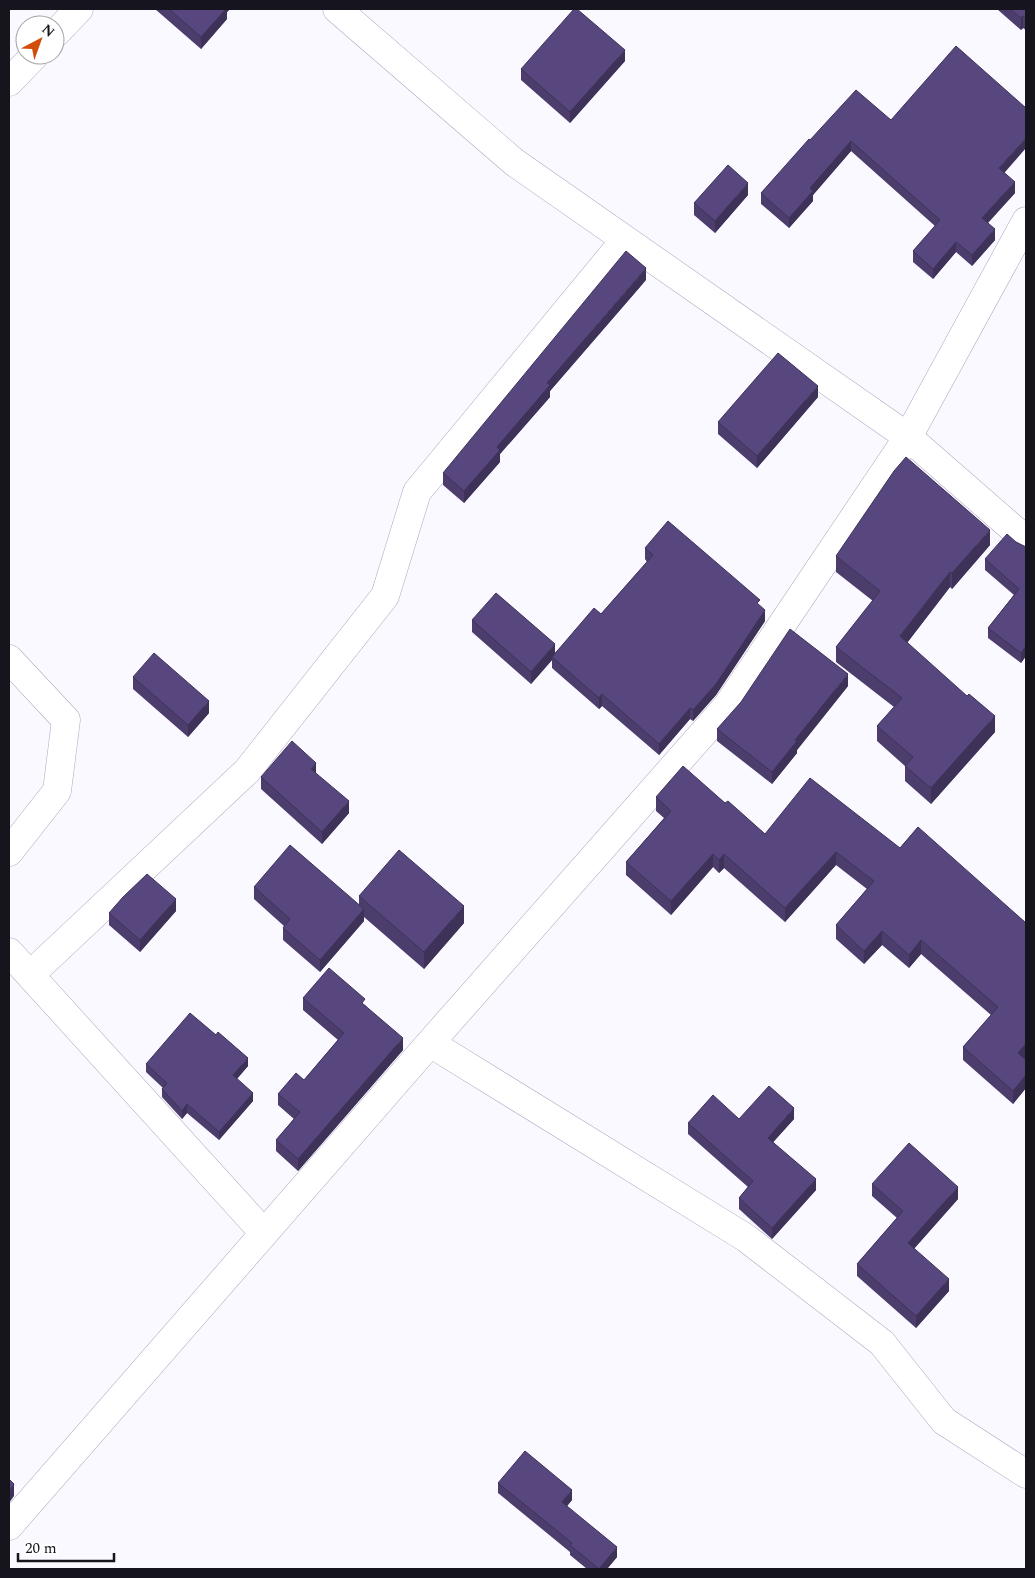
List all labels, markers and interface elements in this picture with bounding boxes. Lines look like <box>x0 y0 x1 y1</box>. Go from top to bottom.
north arrow <box>15 15 65 65</box>
text: N <box>37 19 59 42</box>
scale bar <box>18 1530 114 1562</box>
text: 20 m <box>25 1537 57 1560</box>

